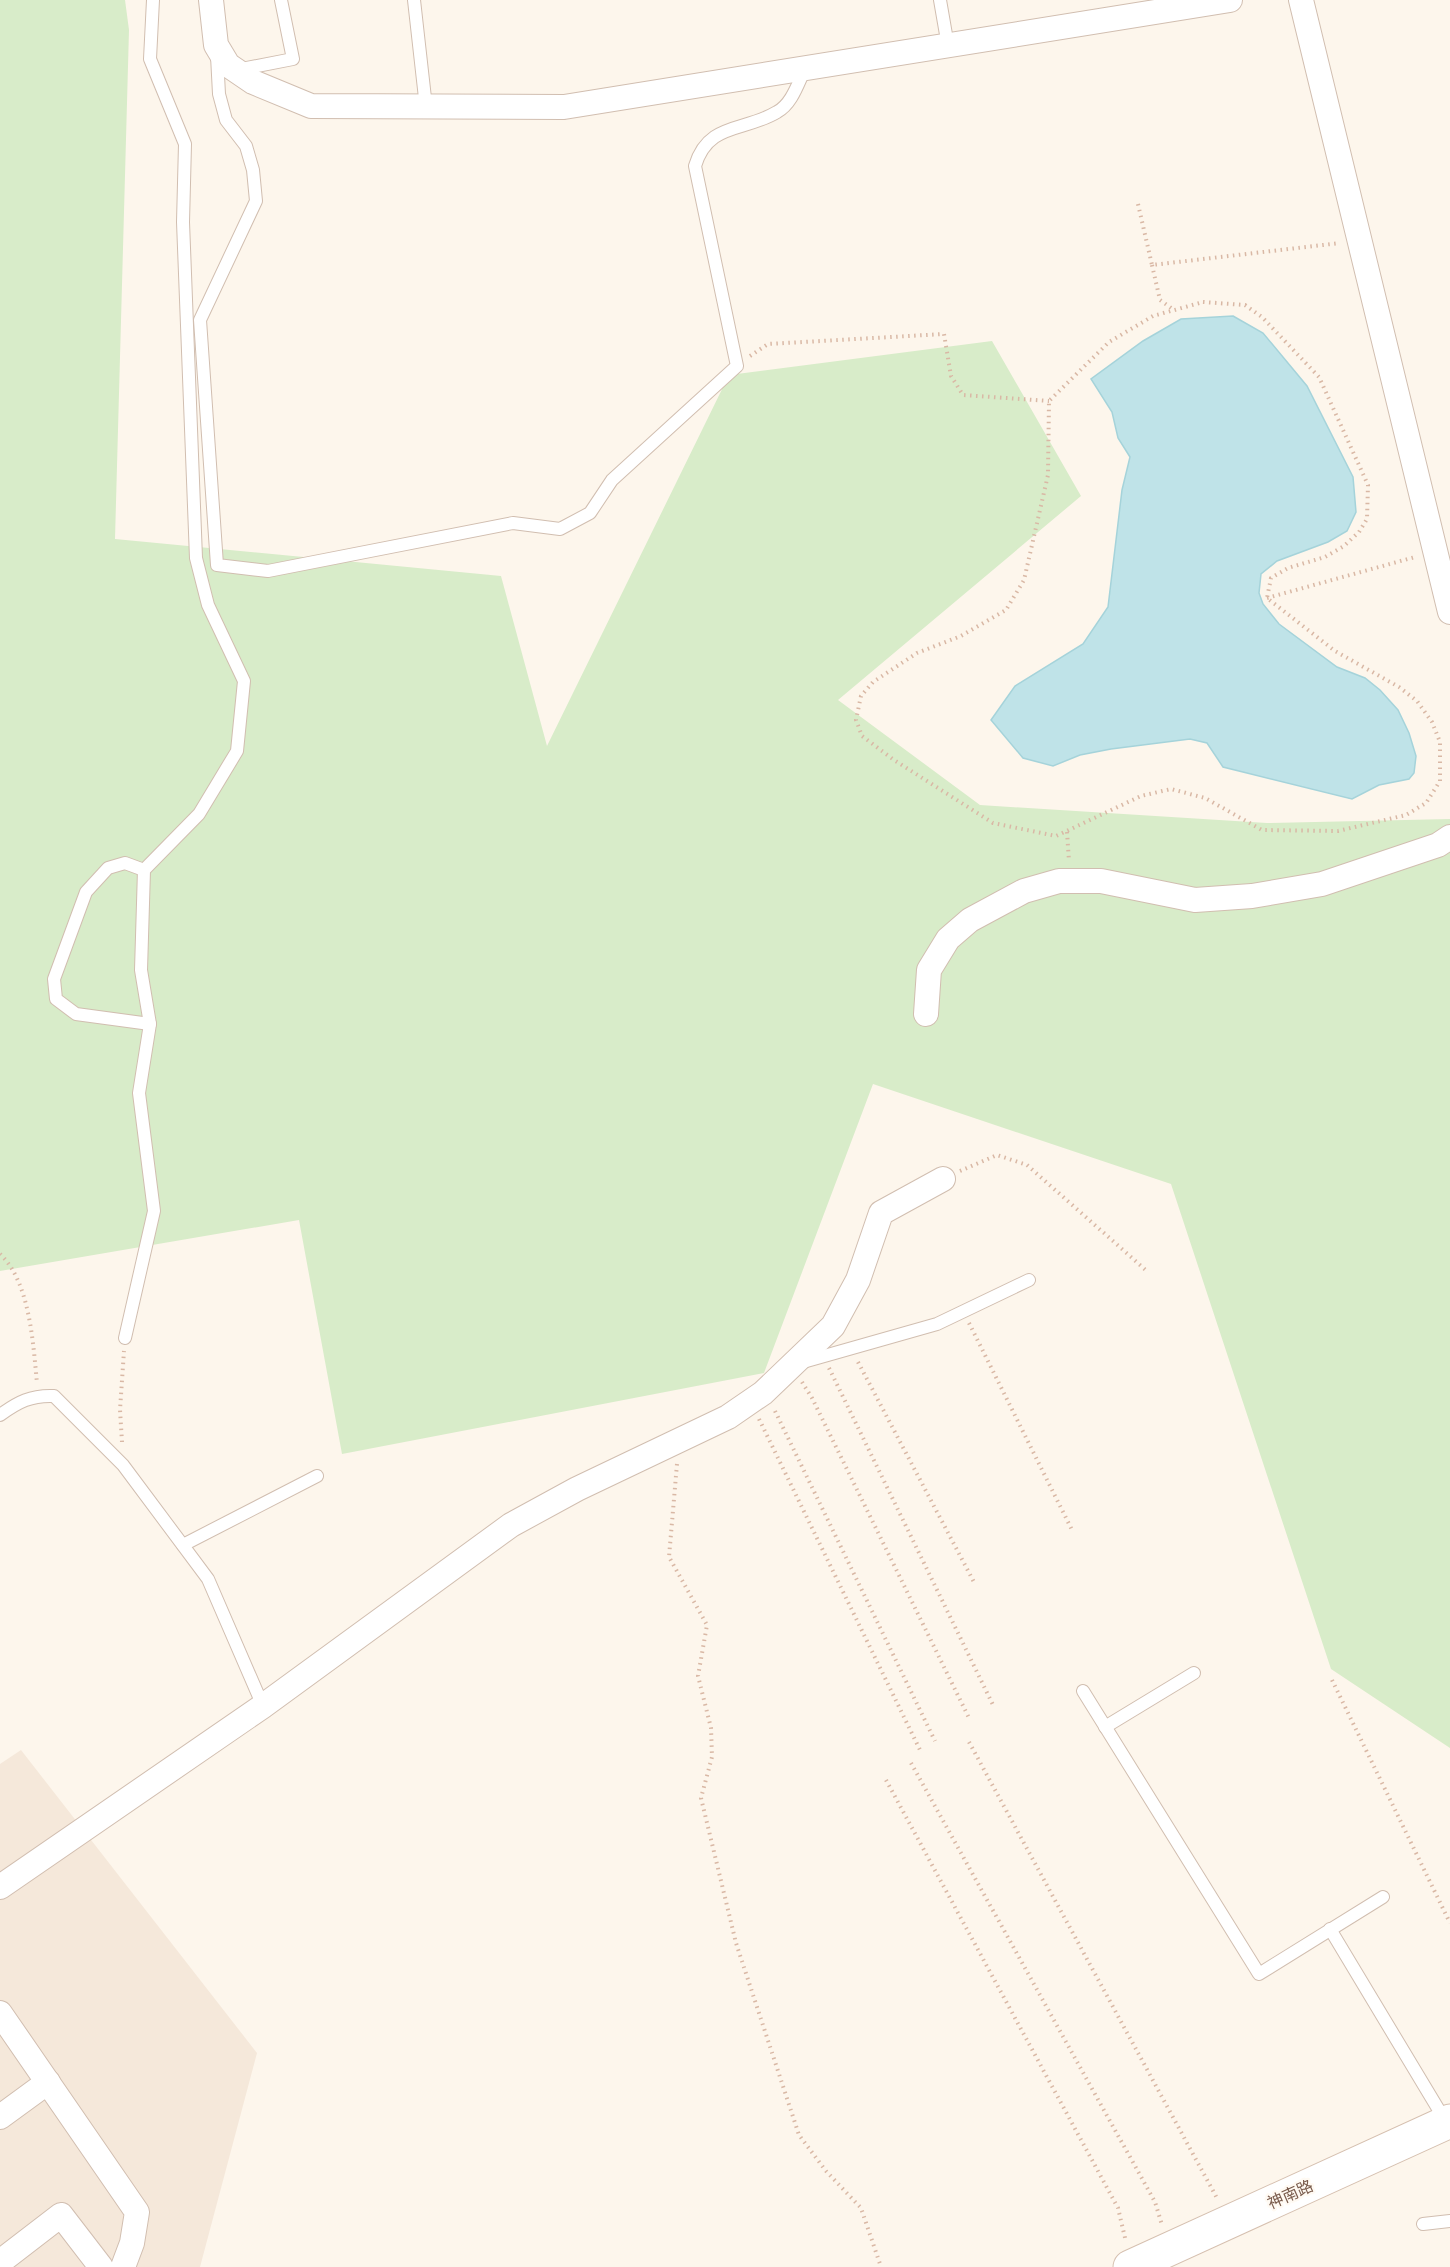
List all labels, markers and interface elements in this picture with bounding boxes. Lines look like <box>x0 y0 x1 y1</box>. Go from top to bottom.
street label: 神南路 <box>1265 2177 1316 2212</box>

